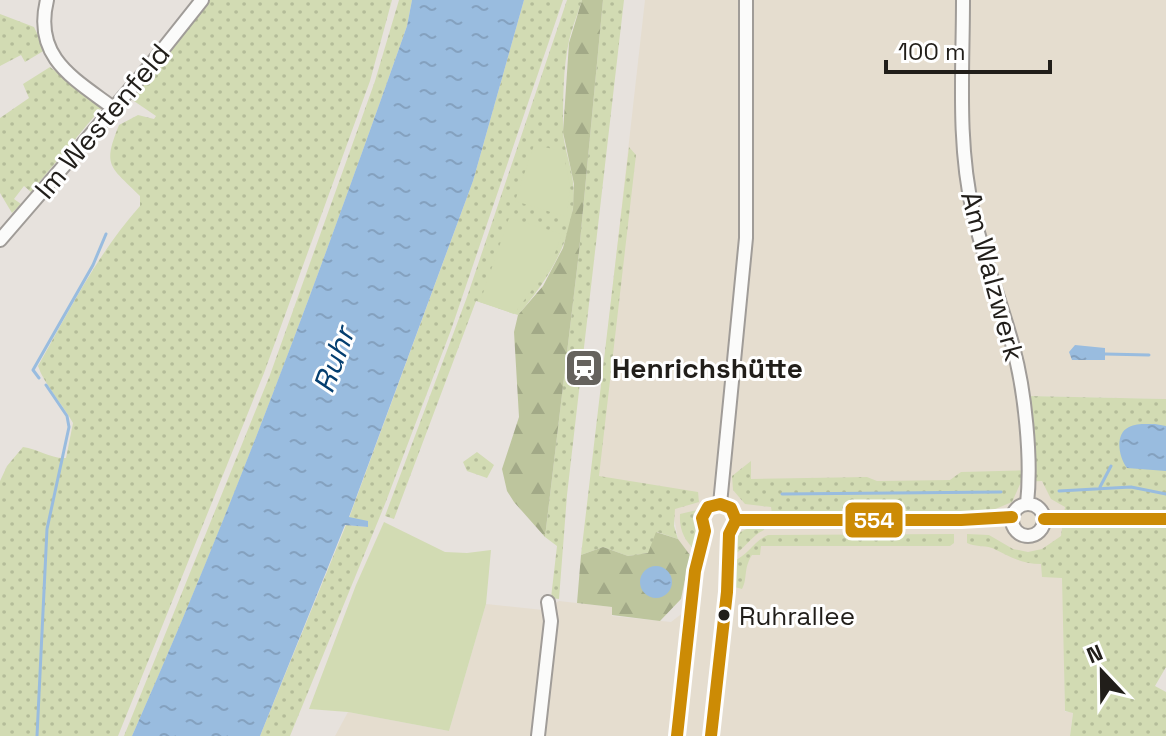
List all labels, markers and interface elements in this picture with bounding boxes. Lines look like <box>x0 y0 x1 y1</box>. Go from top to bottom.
scale bar <box>886 24 1050 74</box>
street label: Im Westenfeld <box>27 36 177 206</box>
text: 100 m <box>898 36 966 67</box>
street label: Am Walzwerk <box>953 187 1033 365</box>
water label: Ruhr <box>304 319 364 398</box>
station icon: Henrichshütte <box>563 347 605 389</box>
place label: Henrichshütte <box>612 350 803 386</box>
line badge: 554 <box>844 501 904 539</box>
text: 554 <box>854 506 894 534</box>
place label: Ruhrallee <box>739 599 855 633</box>
marker: Ruhrallee <box>716 607 732 623</box>
north arrow <box>1062 632 1142 712</box>
text: N <box>1082 638 1107 669</box>

